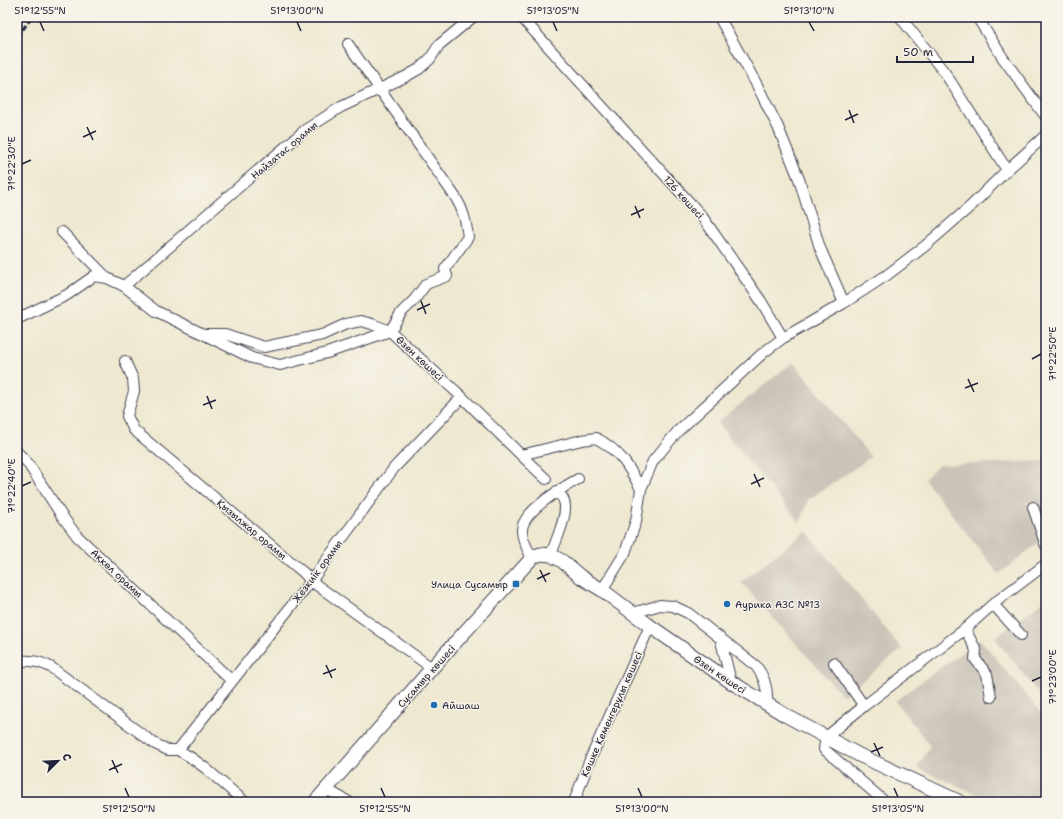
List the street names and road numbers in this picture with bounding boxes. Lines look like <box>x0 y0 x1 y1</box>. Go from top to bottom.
street label: Найзатас орамы <box>248 119 320 182</box>
street label: 126 көшесі <box>661 173 707 222</box>
street label: Өзен көшесі <box>393 333 446 384</box>
street label: Қызылжар орамы <box>214 496 289 562</box>
street label: Жезкиік орамы <box>290 537 345 605</box>
street label: Ақкөл орамы <box>88 546 145 601</box>
street label: Сусамыр көшесі <box>395 642 458 710</box>
street label: Көшке Кеменгерұлы көшесі <box>578 649 645 779</box>
street label: Өзен көшесі <box>691 652 748 697</box>

